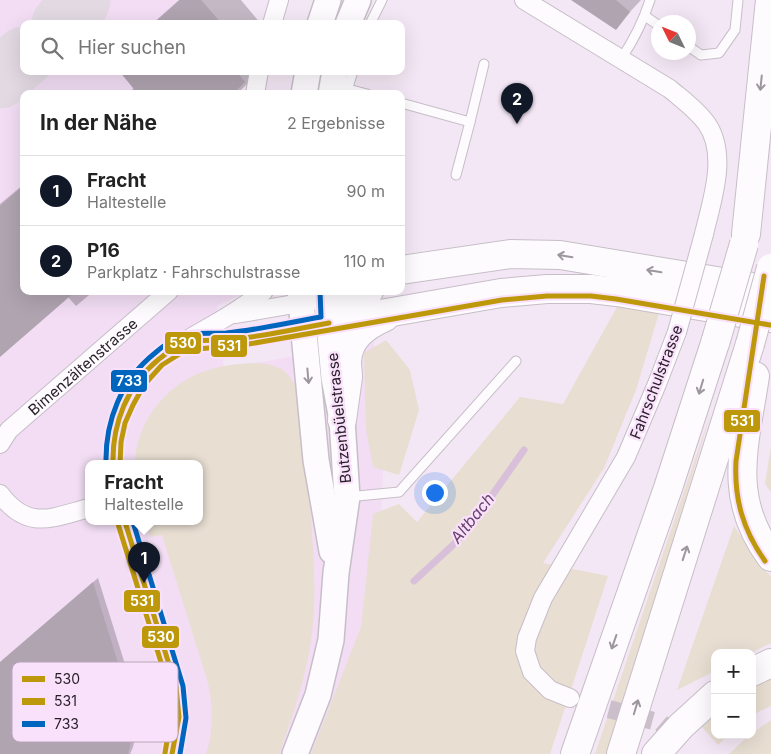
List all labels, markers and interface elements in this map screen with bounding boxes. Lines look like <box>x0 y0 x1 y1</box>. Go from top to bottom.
north arrow <box>651 15 696 60</box>
search box <box>20 20 405 75</box>
icon: search <box>38 34 66 62</box>
text: Hier suchen <box>78 36 186 59</box>
one-way arrow <box>756 75 766 91</box>
pin: 2 <box>501 83 533 124</box>
text: In der Nähe <box>40 110 157 135</box>
text: 2 Ergebnisse <box>287 113 385 133</box>
text: Fracht <box>87 169 146 192</box>
text: 1 <box>53 181 59 201</box>
text: 90 m <box>346 181 385 201</box>
text: Haltestelle <box>87 192 166 212</box>
text: P16 <box>87 239 120 262</box>
one-way arrow <box>558 250 574 260</box>
text: 2 <box>51 251 61 271</box>
text: 110 m <box>343 251 385 271</box>
text: Parkplatz · Fahrschulstrasse <box>87 262 300 282</box>
one-way arrow <box>646 266 662 276</box>
street label: Bimenzältenstrasse <box>24 313 141 419</box>
street label: Fahrschulstrasse <box>625 322 687 442</box>
line badge: 530 <box>164 331 202 355</box>
text: 530 <box>169 334 197 351</box>
line badge: 531 <box>210 334 248 358</box>
text: 531 <box>217 337 241 354</box>
street label: Butzenbüelstrasse <box>323 352 355 484</box>
one-way arrow <box>303 368 313 384</box>
line badge: 733 <box>110 369 148 393</box>
text: 733 <box>116 372 142 389</box>
one-way arrow <box>696 379 706 395</box>
line badge: 531 <box>723 409 761 433</box>
text: 531 <box>730 412 754 429</box>
popup <box>85 460 203 525</box>
text: Fracht <box>104 471 164 494</box>
your location <box>422 480 448 506</box>
water label: Altbach <box>445 489 498 548</box>
text: Haltestelle <box>104 494 184 514</box>
pin: 1 <box>128 542 160 583</box>
one-way arrow <box>681 545 690 561</box>
line badge: 531 <box>123 589 161 613</box>
text: 531 <box>130 592 154 609</box>
line badge: 530 <box>141 625 180 649</box>
text: 530 <box>147 628 175 645</box>
one-way arrow <box>609 633 618 649</box>
map controls <box>711 649 756 739</box>
button: + <box>711 649 756 694</box>
legend <box>12 662 178 742</box>
text: 530 <box>54 670 80 687</box>
text: 531 <box>54 692 77 709</box>
button: − <box>711 694 756 739</box>
one-way arrow <box>631 700 641 716</box>
text: 733 <box>54 715 79 732</box>

